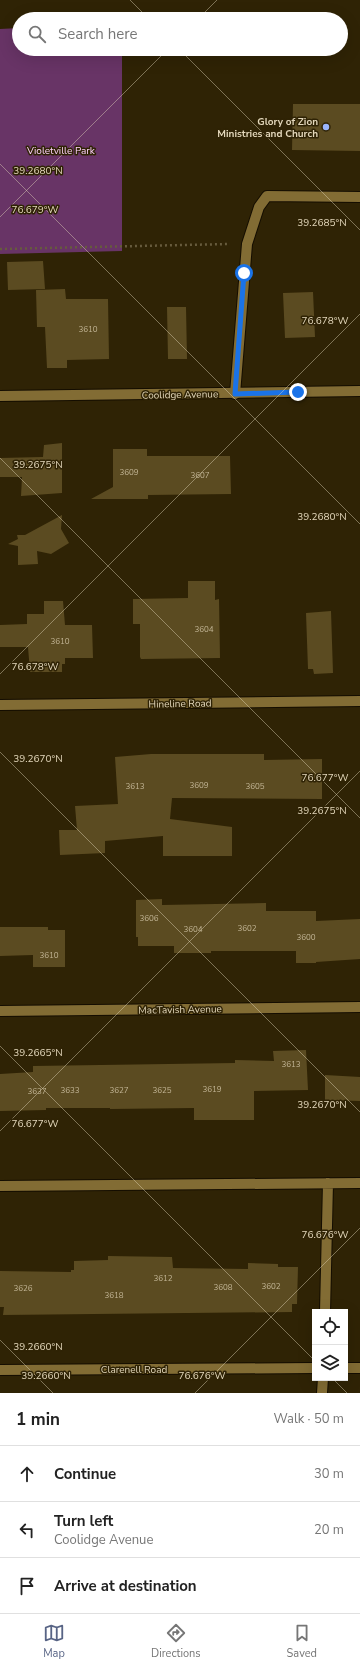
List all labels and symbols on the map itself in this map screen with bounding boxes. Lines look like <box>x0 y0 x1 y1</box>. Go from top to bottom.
place label: Glory of Zion Ministries and Church <box>217 115 318 141</box>
marker: Glory of Zion Ministries and Church <box>321 122 331 132</box>
park label: Violetville Park <box>26 144 96 158</box>
text: 39.2680°N <box>13 164 63 178</box>
text: 76.679°W <box>11 203 59 217</box>
text: 39.2685°N <box>297 216 347 230</box>
route start <box>235 264 253 282</box>
text: 76.678°W <box>301 314 349 328</box>
house number: 3610 <box>78 324 98 335</box>
route end <box>289 383 307 401</box>
street label: Coolidge Avenue <box>142 387 218 403</box>
text: 39.2675°N <box>13 458 63 472</box>
house number: 3609 <box>119 467 139 478</box>
house number: 3607 <box>190 470 210 481</box>
text: 39.2680°N <box>297 510 347 524</box>
house number: 3604 <box>194 624 214 635</box>
house number: 3610 <box>50 636 70 647</box>
text: 76.678°W <box>11 660 59 674</box>
street label: Hineline Road <box>148 696 212 712</box>
text: 39.2670°N <box>13 752 63 766</box>
text: 76.677°W <box>301 771 349 785</box>
house number: 3609 <box>189 780 209 791</box>
house number: 3613 <box>125 781 145 792</box>
house number: 3605 <box>245 781 265 792</box>
text: 39.2675°N <box>297 804 347 818</box>
house number: 3606 <box>139 913 159 924</box>
house number: 3602 <box>237 923 257 934</box>
house number: 3604 <box>183 924 203 935</box>
house number: 3600 <box>296 932 316 943</box>
house number: 3610 <box>39 950 59 961</box>
street label: MacTavish Avenue <box>138 1002 222 1018</box>
text: 39.2665°N <box>13 1046 63 1060</box>
house number: 3613 <box>281 1059 301 1070</box>
house number: 3619 <box>202 1084 222 1095</box>
house number: 3633 <box>60 1085 80 1096</box>
house number: 3627 <box>109 1085 129 1096</box>
house number: 3625 <box>152 1085 172 1096</box>
house number: 3637 <box>27 1086 47 1097</box>
text: 39.2670°N <box>297 1098 347 1112</box>
text: 76.677°W <box>11 1117 59 1131</box>
text: 76.676°W <box>301 1228 349 1242</box>
house number: 3612 <box>153 1273 173 1284</box>
house number: 3602 <box>261 1281 281 1292</box>
house number: 3608 <box>213 1282 233 1293</box>
house number: 3626 <box>13 1283 33 1294</box>
house number: 3618 <box>104 1290 124 1301</box>
text: 39.2660°N <box>13 1340 63 1354</box>
street label: Clarenell Road <box>101 1363 167 1377</box>
text: 39.2660°N <box>21 1369 71 1383</box>
text: 76.676°W <box>178 1369 226 1383</box>

